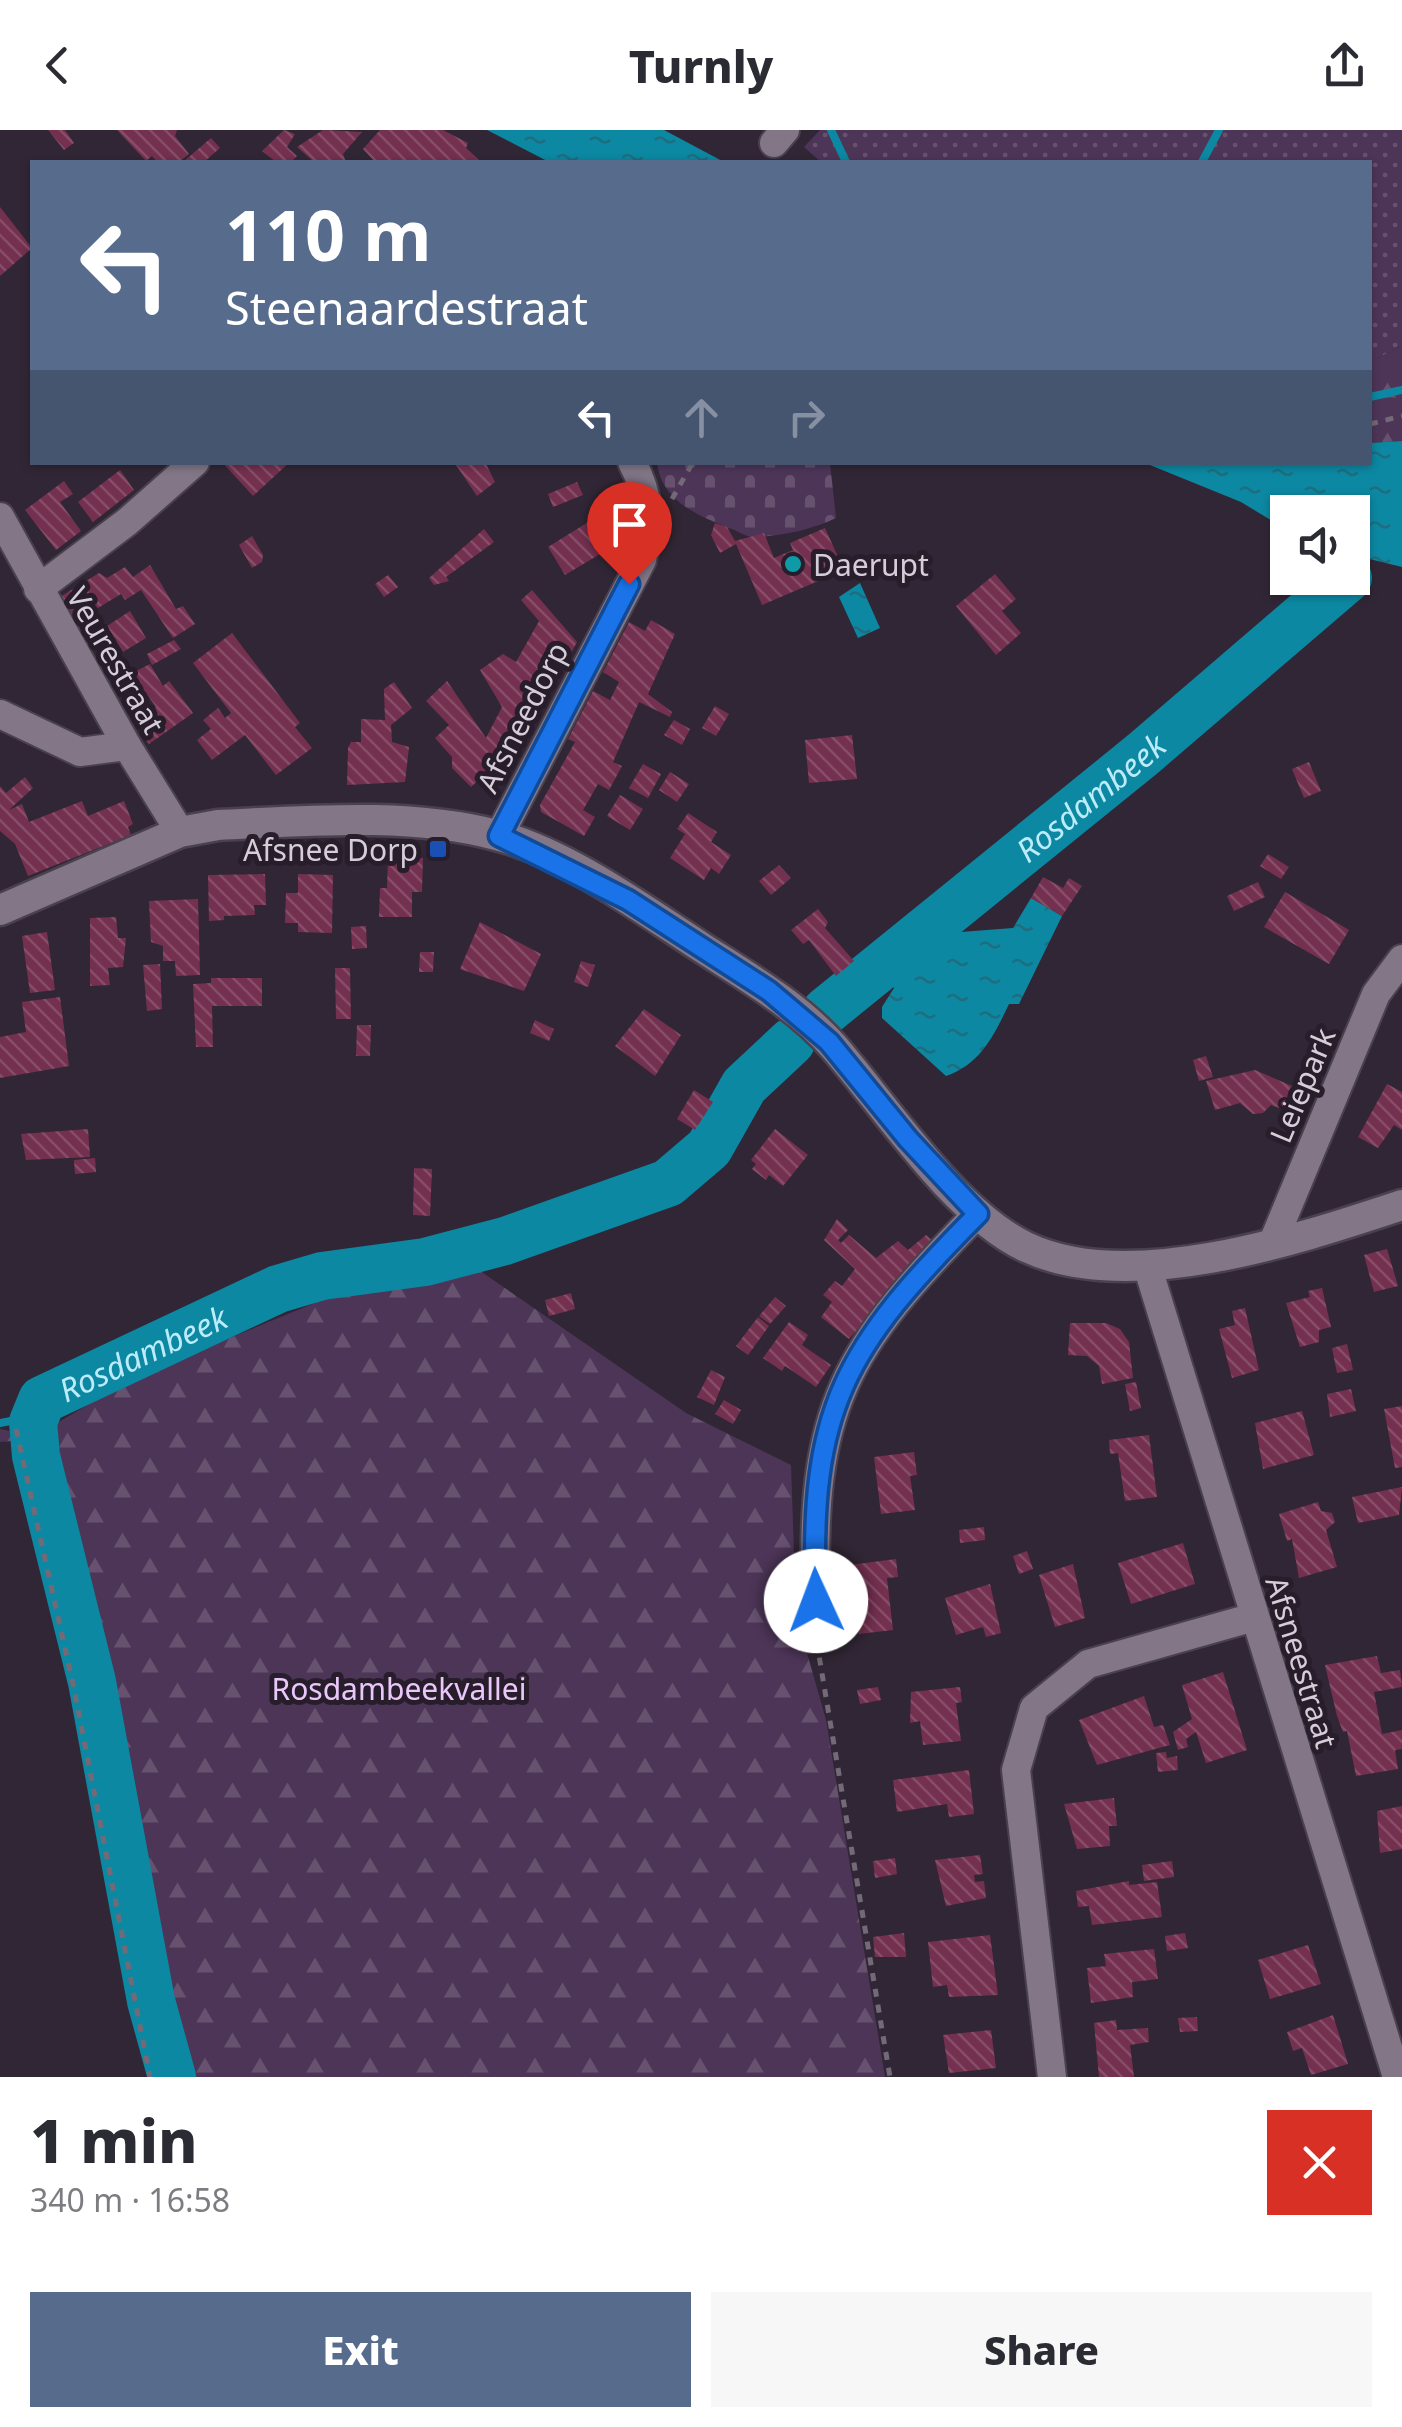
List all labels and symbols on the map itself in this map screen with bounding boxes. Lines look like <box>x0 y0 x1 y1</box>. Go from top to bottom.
pin <box>587 482 672 585</box>
place label: Daerupt <box>813 544 929 585</box>
marker: Daerupt <box>782 553 804 575</box>
street label: Veurestraat <box>57 579 175 741</box>
street label: Afsneedorp <box>467 635 577 799</box>
water label: Rosdambeek <box>1006 722 1175 871</box>
place label: Afsnee Dorp <box>243 829 418 870</box>
marker: Afsnee Dorp <box>427 838 449 860</box>
street label: Leiepark <box>1259 1021 1345 1149</box>
water label: Rosdambeek <box>51 1294 235 1411</box>
position arrow <box>764 1549 868 1653</box>
street label: Afsneestraat <box>1256 1571 1348 1753</box>
park label: Rosdambeekvallei <box>271 1668 527 1709</box>

